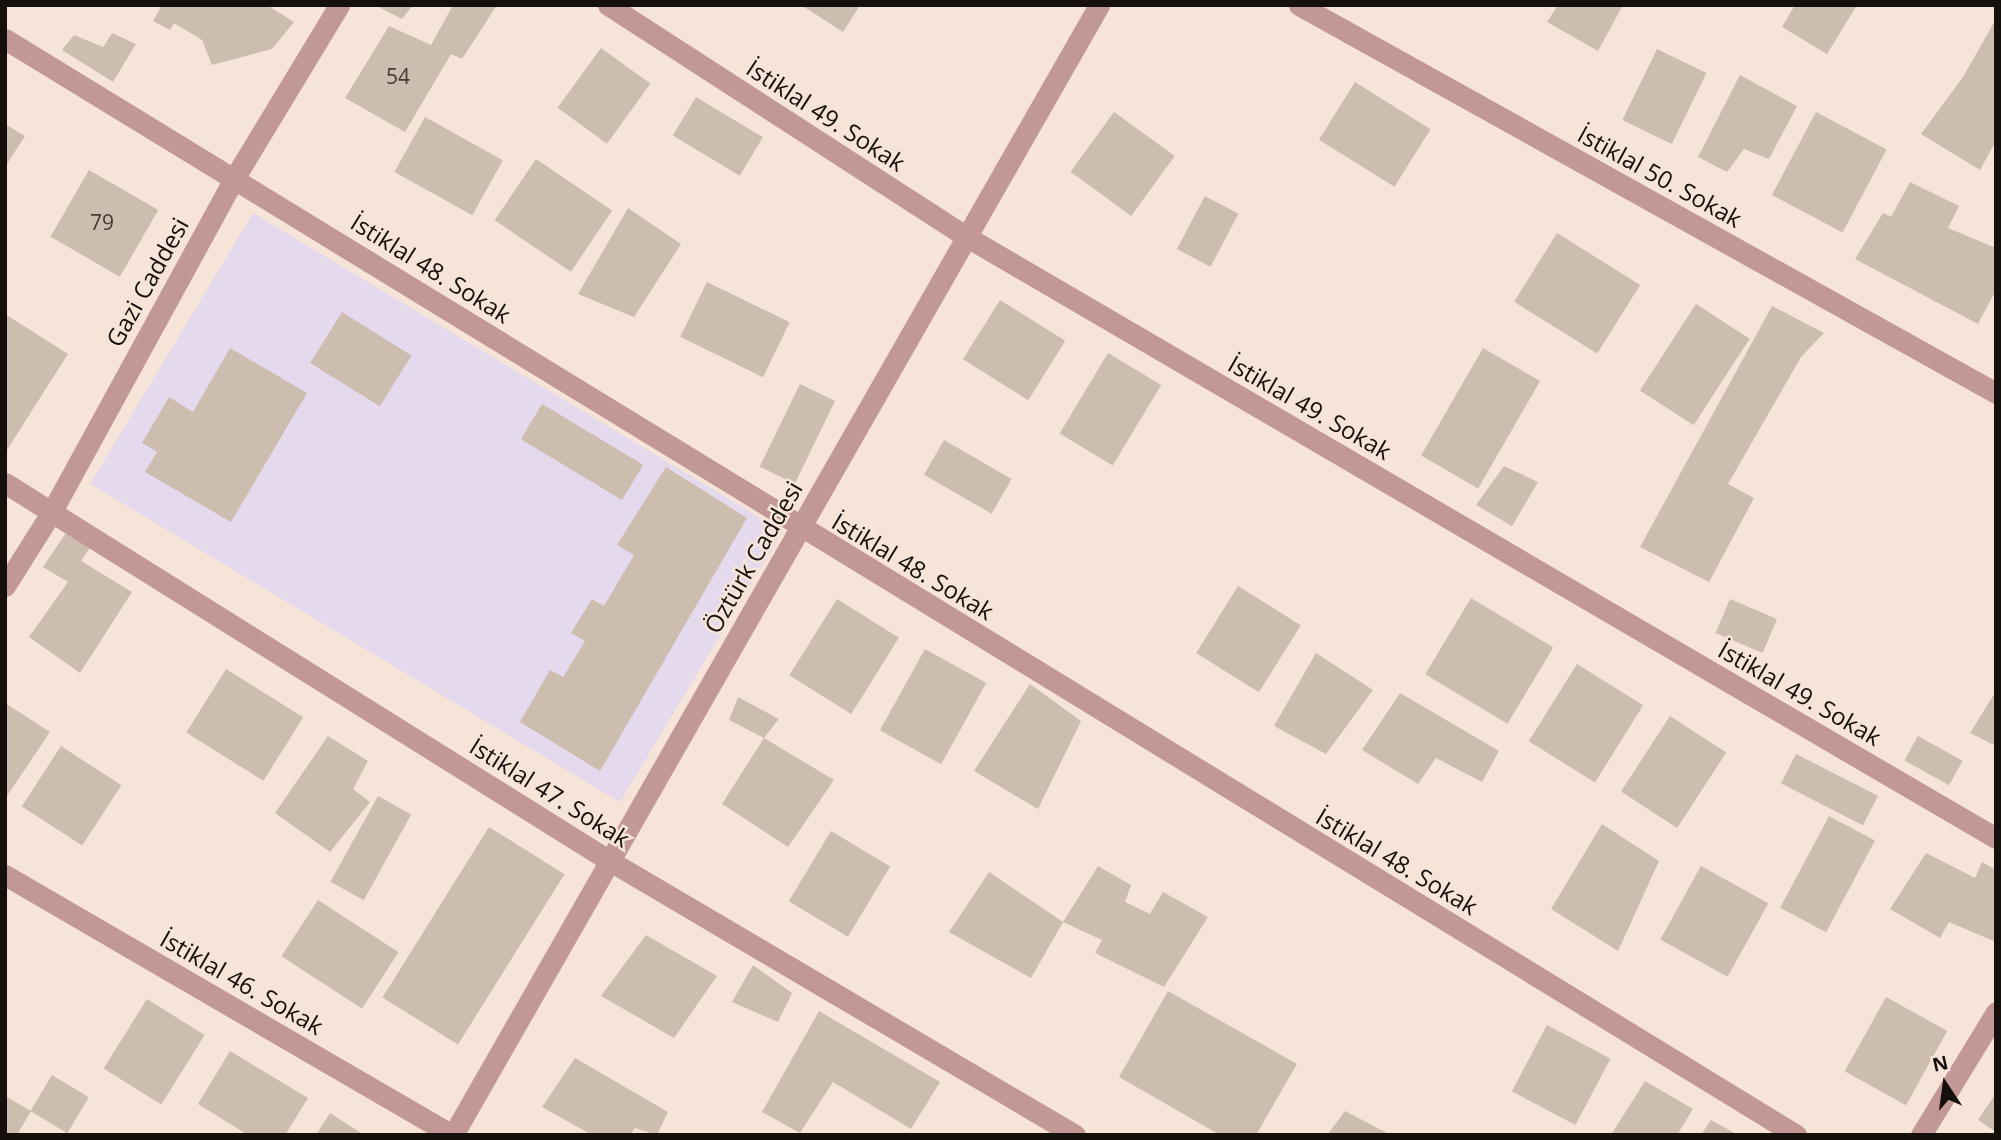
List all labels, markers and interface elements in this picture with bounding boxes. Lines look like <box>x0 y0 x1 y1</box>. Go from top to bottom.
street label: İstiklal 49. Sokak <box>741 53 911 177</box>
house number: 54 <box>386 63 410 89</box>
street label: İstiklal 50. Sokak <box>1573 119 1747 233</box>
street label: İstiklal 48. Sokak <box>346 207 516 329</box>
house number: 79 <box>90 209 114 235</box>
street label: Gazi Caddesi <box>100 212 194 352</box>
street label: İstiklal 49. Sokak <box>1223 349 1397 465</box>
street label: Öztürk Caddesi <box>698 476 808 638</box>
street label: İstiklal 48. Sokak <box>827 506 999 626</box>
street label: İstiklal 49. Sokak <box>1713 635 1887 751</box>
street label: İstiklal 47. Sokak <box>465 731 635 853</box>
street label: İstiklal 48. Sokak <box>1311 801 1483 921</box>
street label: İstiklal 46. Sokak <box>155 924 329 1040</box>
north arrow <box>1910 1049 1980 1119</box>
text: N <box>1930 1049 1951 1078</box>

